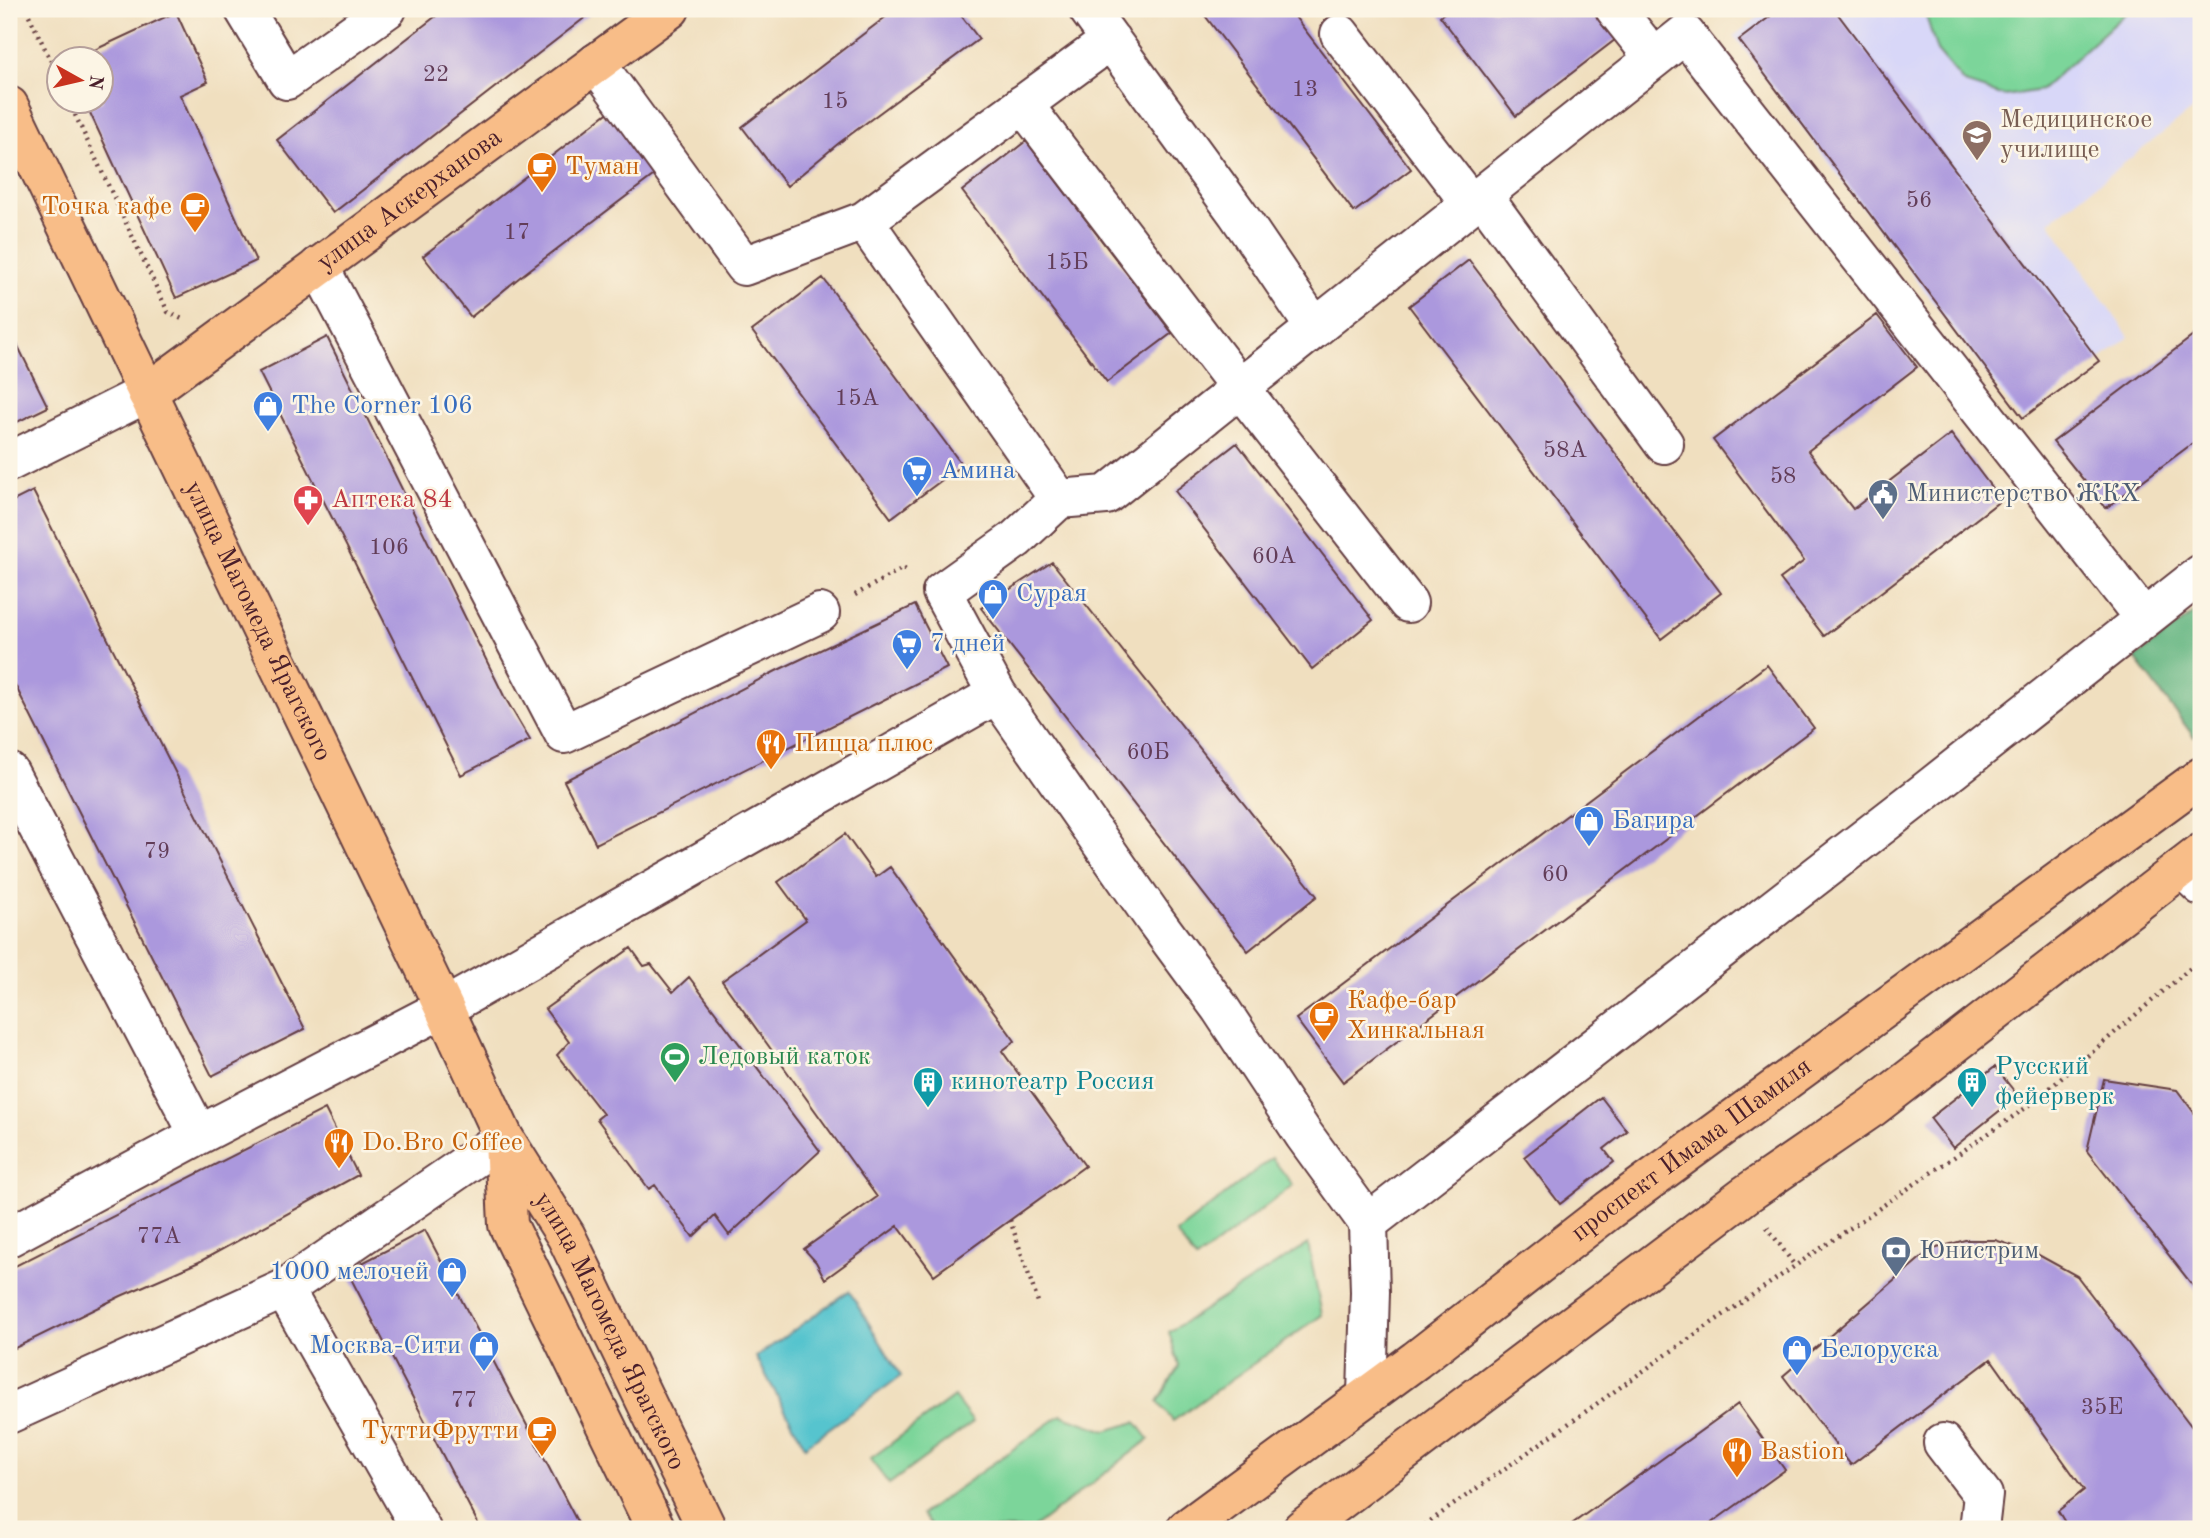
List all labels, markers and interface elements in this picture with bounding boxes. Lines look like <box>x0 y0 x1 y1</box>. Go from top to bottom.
north arrow <box>46 46 116 116</box>
house number: 22 <box>423 63 449 86</box>
text: N <box>84 74 105 91</box>
house number: 13 <box>1292 78 1318 101</box>
house number: 15 <box>822 90 848 113</box>
place label: Медицинское училище <box>2000 107 2152 163</box>
school or university icon: Медицинское училище <box>1960 118 1994 162</box>
street label: улица Аскерханова <box>313 124 507 276</box>
cafe icon: Туман <box>525 150 559 194</box>
place label: Туман <box>565 154 639 180</box>
house number: 56 <box>1906 189 1932 212</box>
cafe icon: Точка кафе <box>178 190 212 234</box>
place label: Точка кафе <box>41 194 172 220</box>
house number: 17 <box>504 221 530 244</box>
house number: 15Б <box>1046 251 1088 274</box>
house number: 15А <box>835 387 880 410</box>
shop icon: The Corner 106 <box>251 389 285 433</box>
place label: The Corner 106 <box>291 393 473 419</box>
house number: 58А <box>1543 439 1588 462</box>
supermarket icon: Амина <box>900 454 934 498</box>
place label: Амина <box>940 458 1016 484</box>
house number: 58 <box>1770 465 1796 488</box>
street label: улица Магомеда Ярагского <box>179 477 336 765</box>
public building icon: Министерство ЖКХ <box>1866 477 1900 521</box>
place label: Министерство ЖКХ <box>1906 481 2140 507</box>
pharmacy icon: Аптека 84 <box>291 483 325 527</box>
place label: Аптека 84 <box>331 487 453 513</box>
house number: 106 <box>369 536 409 559</box>
house number: 60А <box>1252 545 1297 568</box>
shop icon: Сурая <box>976 577 1010 621</box>
place label: Сурая <box>1016 581 1087 607</box>
supermarket icon: 7 дней <box>890 627 924 671</box>
place label: 7 дней <box>930 631 1005 657</box>
restaurant icon: Пицца плюс <box>754 727 788 771</box>
place label: Пицца плюс <box>794 731 933 757</box>
house number: 60Б <box>1127 741 1169 764</box>
shop icon: Багира <box>1572 804 1606 848</box>
place label: Багира <box>1612 808 1695 834</box>
house number: 79 <box>144 840 170 863</box>
house number: 60 <box>1542 863 1568 886</box>
place label: Кафе-бар Хинкальная <box>1347 988 1485 1044</box>
cafe icon: Кафе-бар Хинкальная <box>1307 999 1341 1043</box>
sports icon: Ледовый каток <box>658 1040 692 1084</box>
place label: Ледовый каток <box>698 1044 871 1070</box>
street label: проспект Имама Шамиля <box>1567 1053 1817 1247</box>
place label: Русский фейерверк <box>1995 1054 2115 1110</box>
building icon: кинотеатр Россия <box>911 1065 945 1109</box>
building icon: Русский фейерверк <box>1955 1065 1989 1109</box>
place label: кинотеатр Россия <box>951 1069 1155 1095</box>
restaurant icon: Do.Bro Coffee <box>322 1126 356 1170</box>
place label: Do.Bro Coffee <box>362 1130 523 1156</box>
street label: улица Магомеда Ярагского <box>529 1187 690 1474</box>
house number: 77А <box>137 1225 182 1248</box>
bank icon: Юнистрим <box>1879 1234 1913 1278</box>
place label: Юнистрим <box>1919 1238 2039 1264</box>
shop icon: 1000 мелочей <box>435 1255 469 1299</box>
place label: 1000 мелочей <box>270 1259 429 1285</box>
shop icon: Москва-Сити <box>467 1329 501 1373</box>
place label: Москва-Сити <box>309 1333 461 1359</box>
shop icon: Белоруска <box>1780 1333 1814 1377</box>
place label: Белоруска <box>1820 1337 1939 1363</box>
house number: 77 <box>451 1389 477 1412</box>
house number: 35Е <box>2081 1396 2123 1419</box>
cafe icon: ТуттиФрутти <box>525 1414 559 1458</box>
place label: ТуттиФрутти <box>361 1418 519 1444</box>
restaurant icon: Bastion <box>1720 1435 1754 1479</box>
place label: Bastion <box>1760 1439 1845 1465</box>

